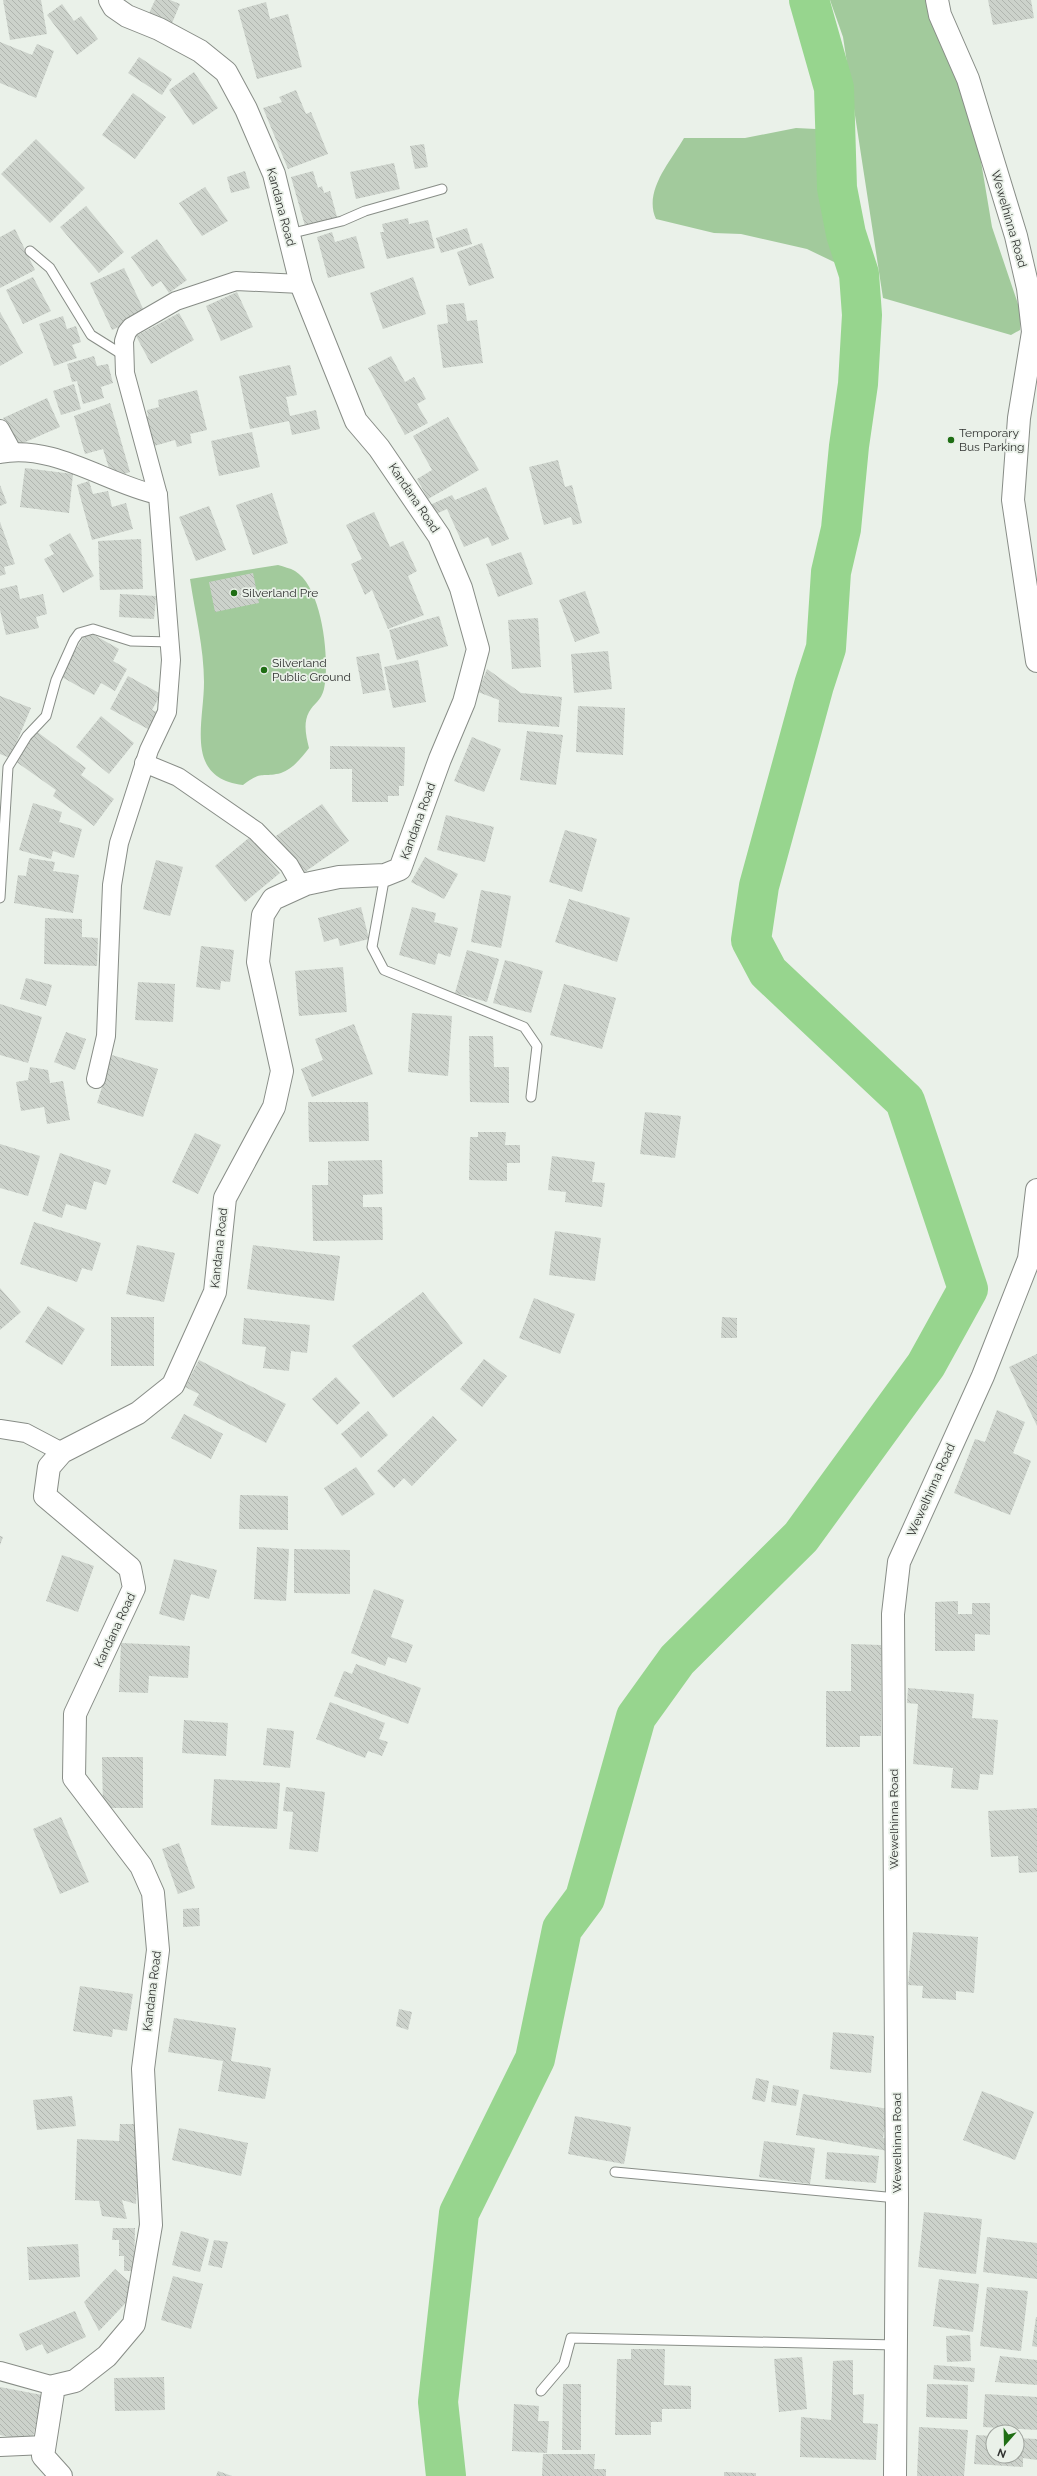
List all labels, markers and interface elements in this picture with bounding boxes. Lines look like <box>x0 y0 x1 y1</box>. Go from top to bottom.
street label: Kandana Road <box>264 166 298 248</box>
street label: Wewelhinna Road <box>988 169 1030 269</box>
place label: Temporary Bus Parking <box>959 426 1025 454</box>
marker: Temporary Bus Parking <box>946 435 956 445</box>
street label: Kandana Road <box>386 461 442 535</box>
place label: Silverland Pre <box>242 586 318 600</box>
marker: Silverland Pre <box>229 588 239 598</box>
place label: Silverland Public Ground <box>272 656 351 684</box>
marker: Silverland Public Ground <box>259 665 269 675</box>
street label: Kandana Road <box>398 781 438 861</box>
street label: Kandana Road <box>208 1207 230 1289</box>
street label: Wewelhinna Road <box>904 1441 958 1539</box>
street label: Kandana Road <box>92 1590 138 1670</box>
street label: Wewelhinna Road <box>887 1769 901 1869</box>
street label: Kandana Road <box>140 1950 164 2032</box>
street label: Wewelhinna Road <box>890 2093 904 2193</box>
north arrow <box>985 2424 1025 2464</box>
text: N <box>996 2445 1008 2460</box>

